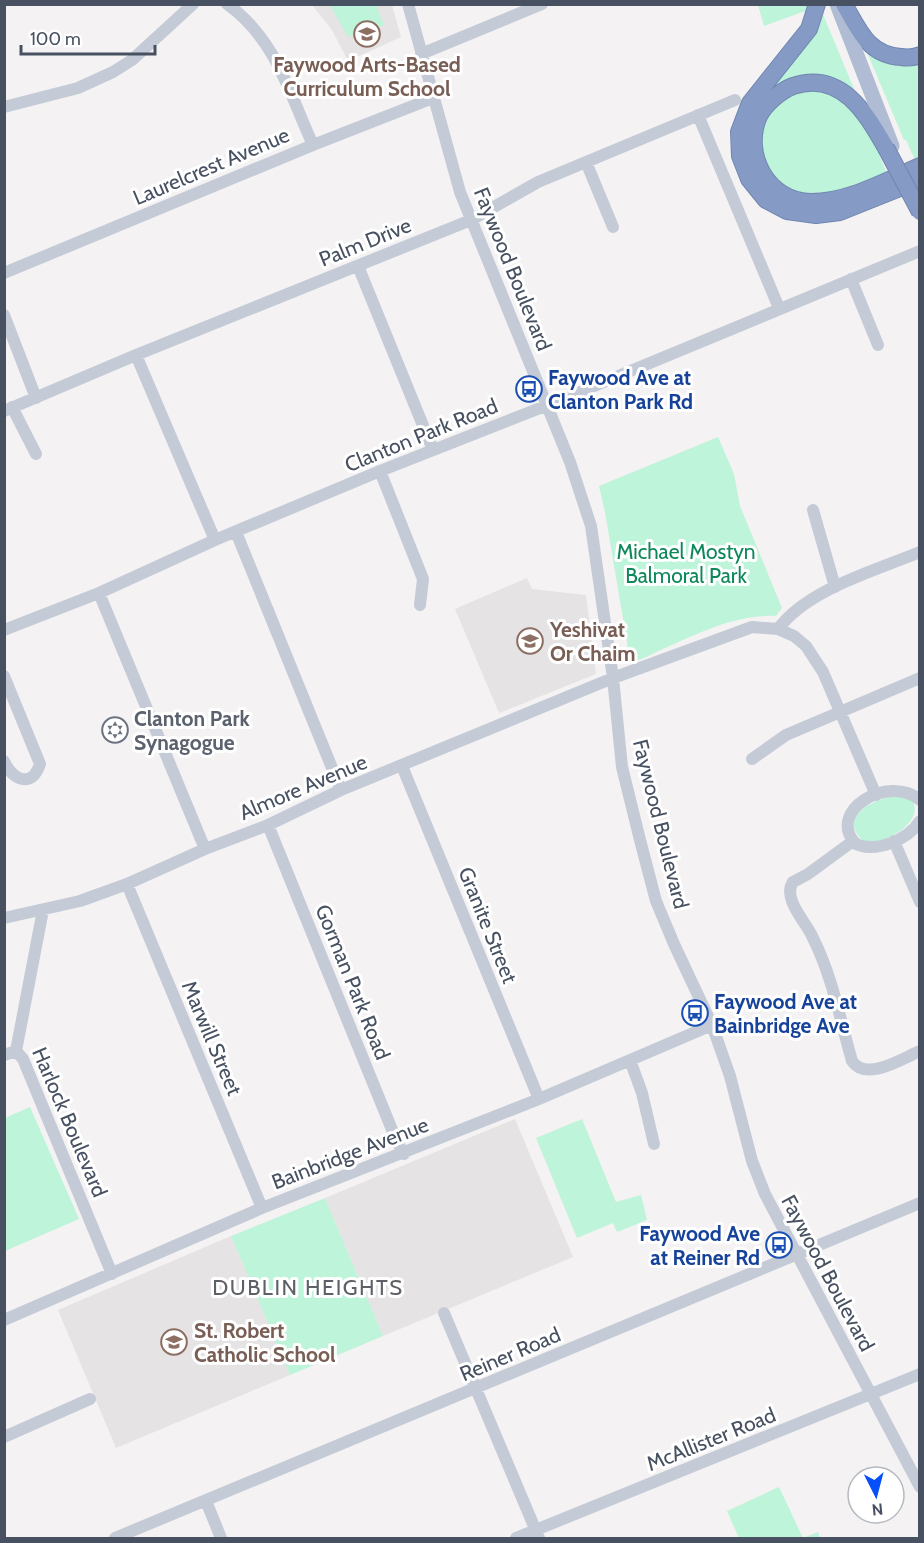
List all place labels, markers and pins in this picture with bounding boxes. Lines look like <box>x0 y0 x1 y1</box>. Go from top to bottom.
school or university icon: Faywood Arts-Based Curriculum School <box>352 19 382 49</box>
place label: Faywood Arts-Based Curriculum School <box>273 52 461 101</box>
place label: Faywood Ave at Clanton Park Rd <box>548 365 693 414</box>
bus stop icon: Faywood Ave at Clanton Park Rd <box>514 374 544 404</box>
place label: Yeshivat Or Chaim <box>549 617 636 666</box>
school or university icon: Yeshivat Or Chaim <box>515 626 545 656</box>
place label: Clanton Park Synagogue <box>134 706 250 755</box>
synagogue icon: Clanton Park Synagogue <box>100 715 130 745</box>
place label: Faywood Ave at Bainbridge Ave <box>714 989 857 1038</box>
bus stop icon: Faywood Ave at Bainbridge Ave <box>680 998 710 1028</box>
place label: Faywood Ave at Reiner Rd <box>639 1221 760 1270</box>
bus stop icon: Faywood Ave at Reiner Rd <box>764 1230 794 1260</box>
place label: St. Robert Catholic School <box>194 1318 336 1367</box>
school or university icon: St. Robert Catholic School <box>159 1327 189 1357</box>

